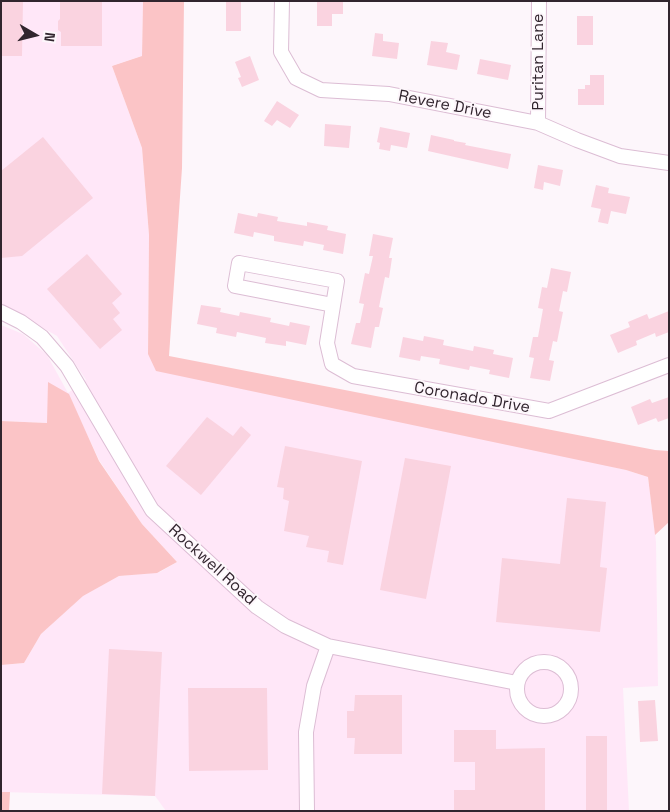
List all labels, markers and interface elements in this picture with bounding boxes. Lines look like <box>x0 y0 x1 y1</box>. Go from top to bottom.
north arrow <box>10 10 60 60</box>
street label: Puritan Lane <box>529 13 549 111</box>
text: N <box>40 31 59 43</box>
street label: Revere Drive <box>397 87 493 123</box>
street label: Coronado Drive <box>413 378 531 418</box>
street label: Rockwell Road <box>164 521 260 609</box>

